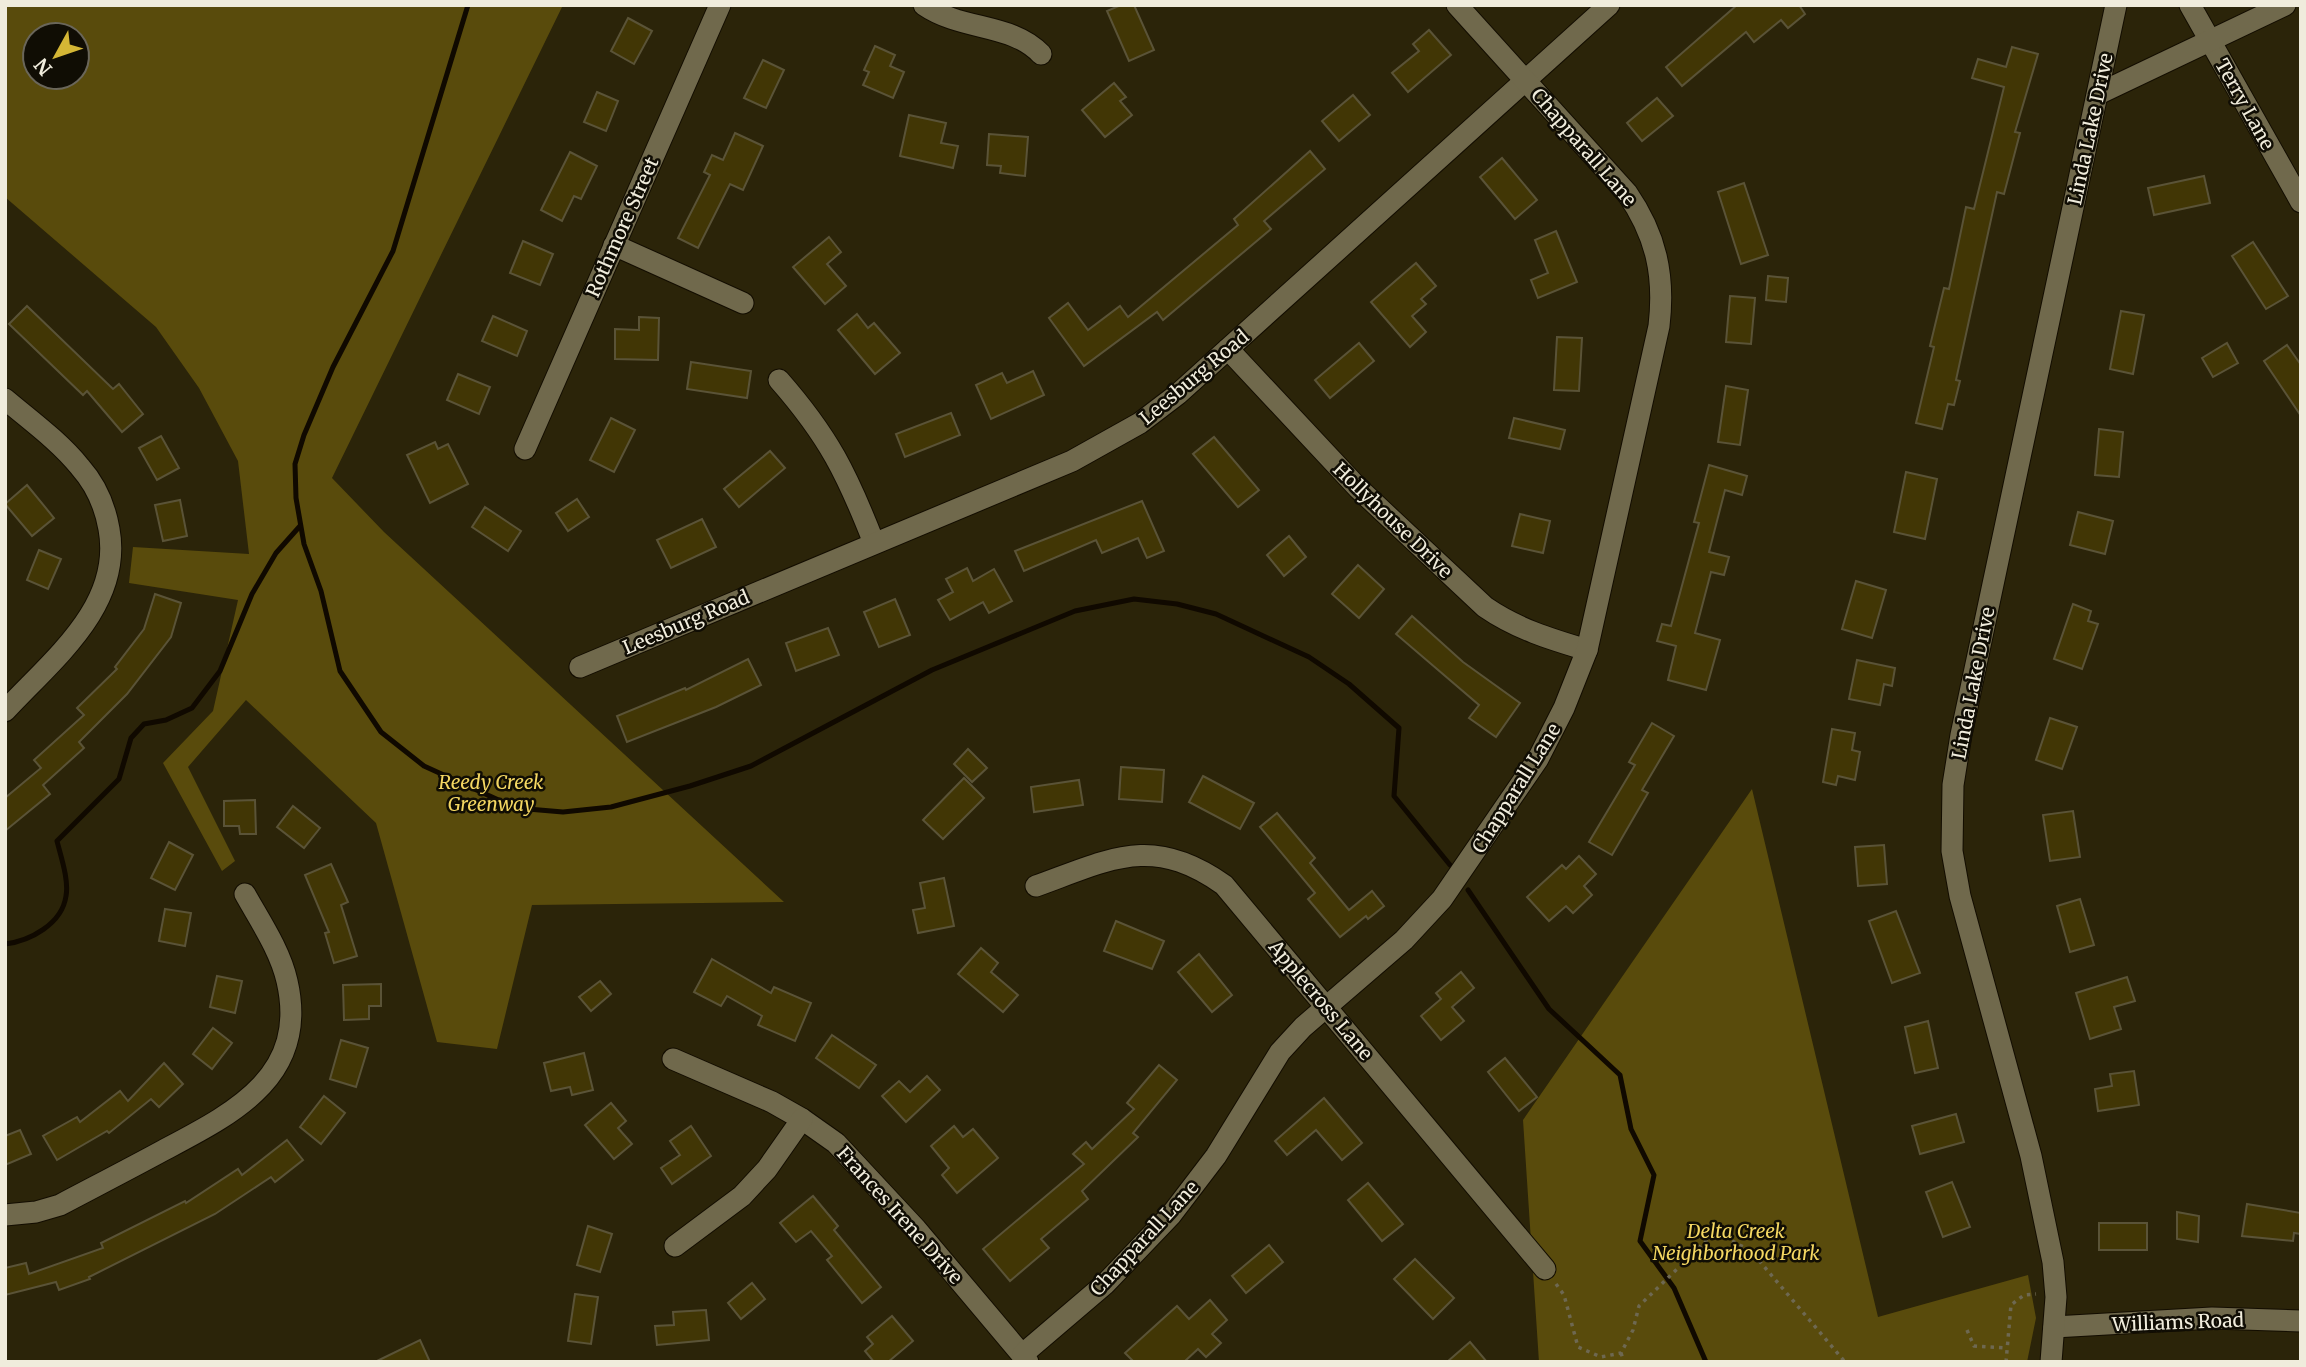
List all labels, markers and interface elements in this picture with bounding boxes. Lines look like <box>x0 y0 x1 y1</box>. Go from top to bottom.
north arrow <box>21 21 91 91</box>
street label: Linda Lake Drive <box>2062 51 2118 207</box>
text: N <box>29 53 57 80</box>
street label: Terry Lane <box>2210 54 2280 154</box>
street label: Chapparall Lane <box>1526 83 1642 211</box>
street label: Rothmore Street <box>580 153 664 301</box>
street label: Leesburg Road <box>1135 324 1253 430</box>
street label: Hollyhouse Drive <box>1328 457 1458 583</box>
street label: Leesburg Road <box>619 585 753 659</box>
street label: Linda Lake Drive <box>1946 605 2000 761</box>
street label: Chapparall Lane <box>1466 718 1566 857</box>
park label: Reedy Creek Greenway <box>439 770 544 816</box>
street label: Applecross Lane <box>1263 934 1378 1065</box>
street label: Frances Irene Drive <box>832 1141 968 1289</box>
street label: Chapparall Lane <box>1084 1175 1204 1301</box>
park label: Delta Creek Neighborhood Park <box>1652 1219 1820 1265</box>
street label: Williams Road <box>2111 1308 2244 1336</box>

